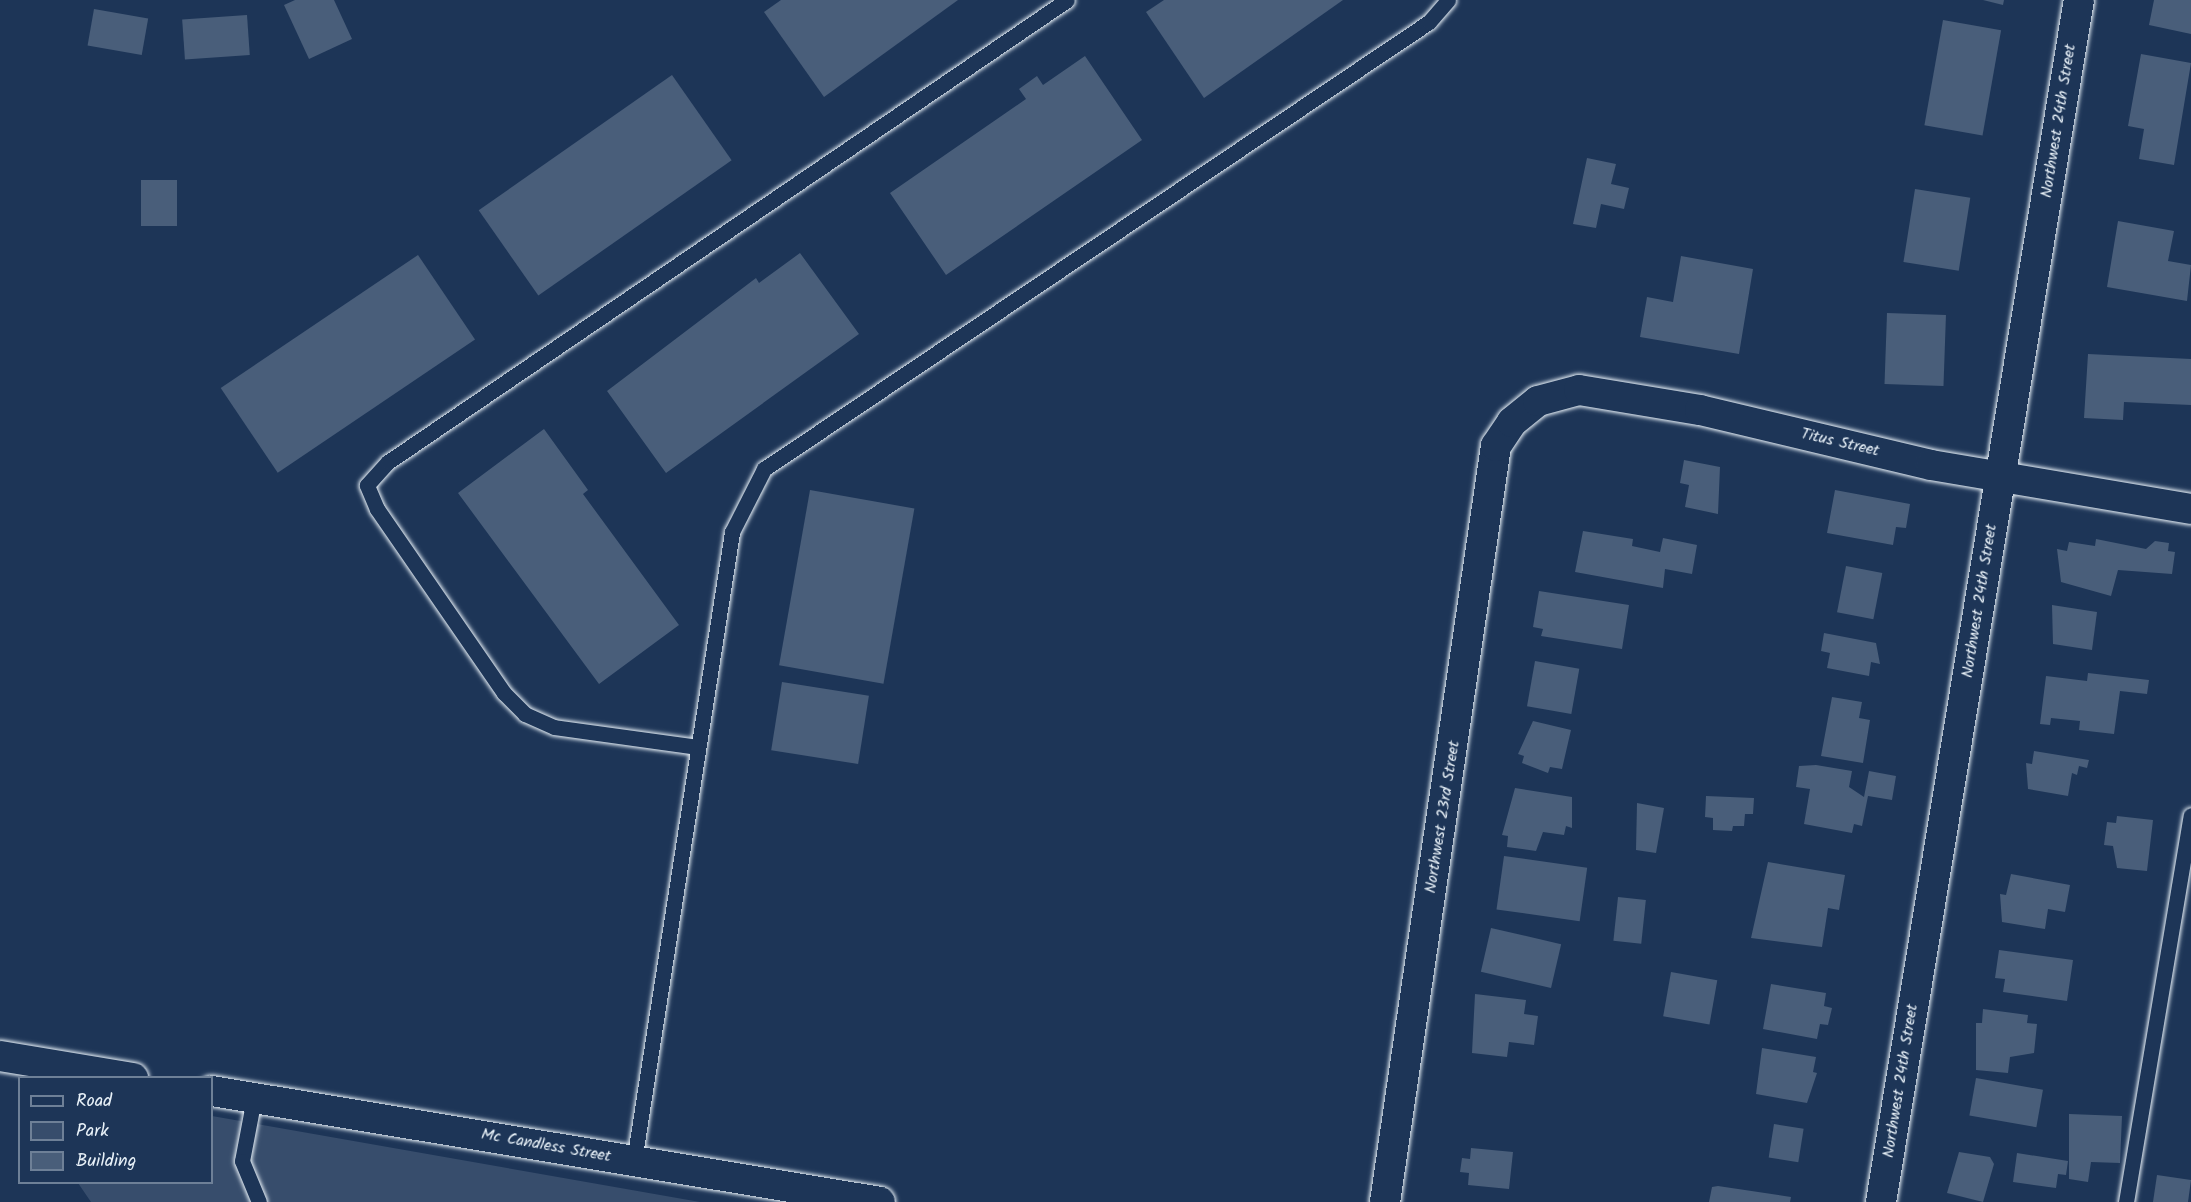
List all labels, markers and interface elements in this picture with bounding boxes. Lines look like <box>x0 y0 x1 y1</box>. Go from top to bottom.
street label: Northwest 24th Street <box>2037 43 2081 199</box>
street label: Titus Street <box>1799 425 1881 461</box>
street label: Northwest 24th Street <box>1958 523 2002 679</box>
street label: Northwest 23rd Street <box>1421 739 1465 895</box>
street label: Northwest 24th Street <box>1879 1003 1923 1159</box>
legend <box>18 1076 213 1184</box>
text: Road <box>76 1087 112 1116</box>
text: Park <box>76 1117 109 1146</box>
street label: Mc Candless Street <box>480 1125 612 1167</box>
text: Building <box>76 1147 136 1176</box>

